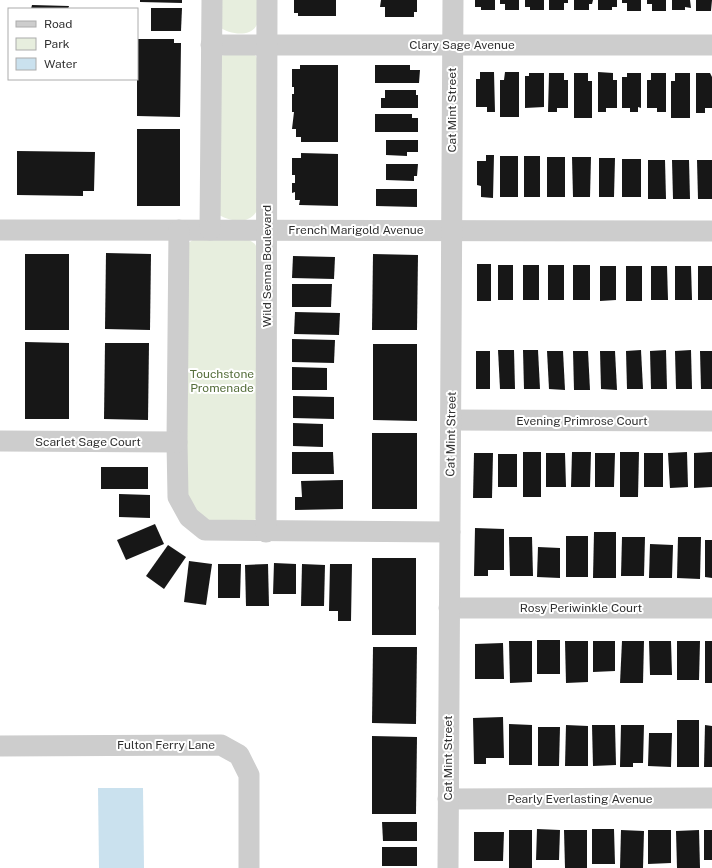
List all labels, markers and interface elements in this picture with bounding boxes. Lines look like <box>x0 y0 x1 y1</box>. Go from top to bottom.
legend <box>8 8 138 80</box>
text: Road <box>44 17 72 31</box>
text: Park <box>44 37 70 51</box>
street label: Clary Sage Avenue <box>409 38 515 52</box>
text: Water <box>44 57 78 71</box>
street label: Cat Mint Street <box>445 67 459 153</box>
street label: Wild Senna Boulevard <box>260 205 274 327</box>
street label: French Marigold Avenue <box>288 223 424 237</box>
park label: Touchstone Promenade <box>190 367 254 395</box>
street label: Cat Mint Street <box>443 391 459 477</box>
street label: Evening Primrose Court <box>516 414 648 428</box>
street label: Scarlet Sage Court <box>35 435 141 449</box>
street label: Rosy Periwinkle Court <box>520 601 642 615</box>
street label: Cat Mint Street <box>441 715 455 801</box>
street label: Fulton Ferry Lane <box>117 738 215 752</box>
street label: Pearly Everlasting Avenue <box>507 792 653 806</box>

